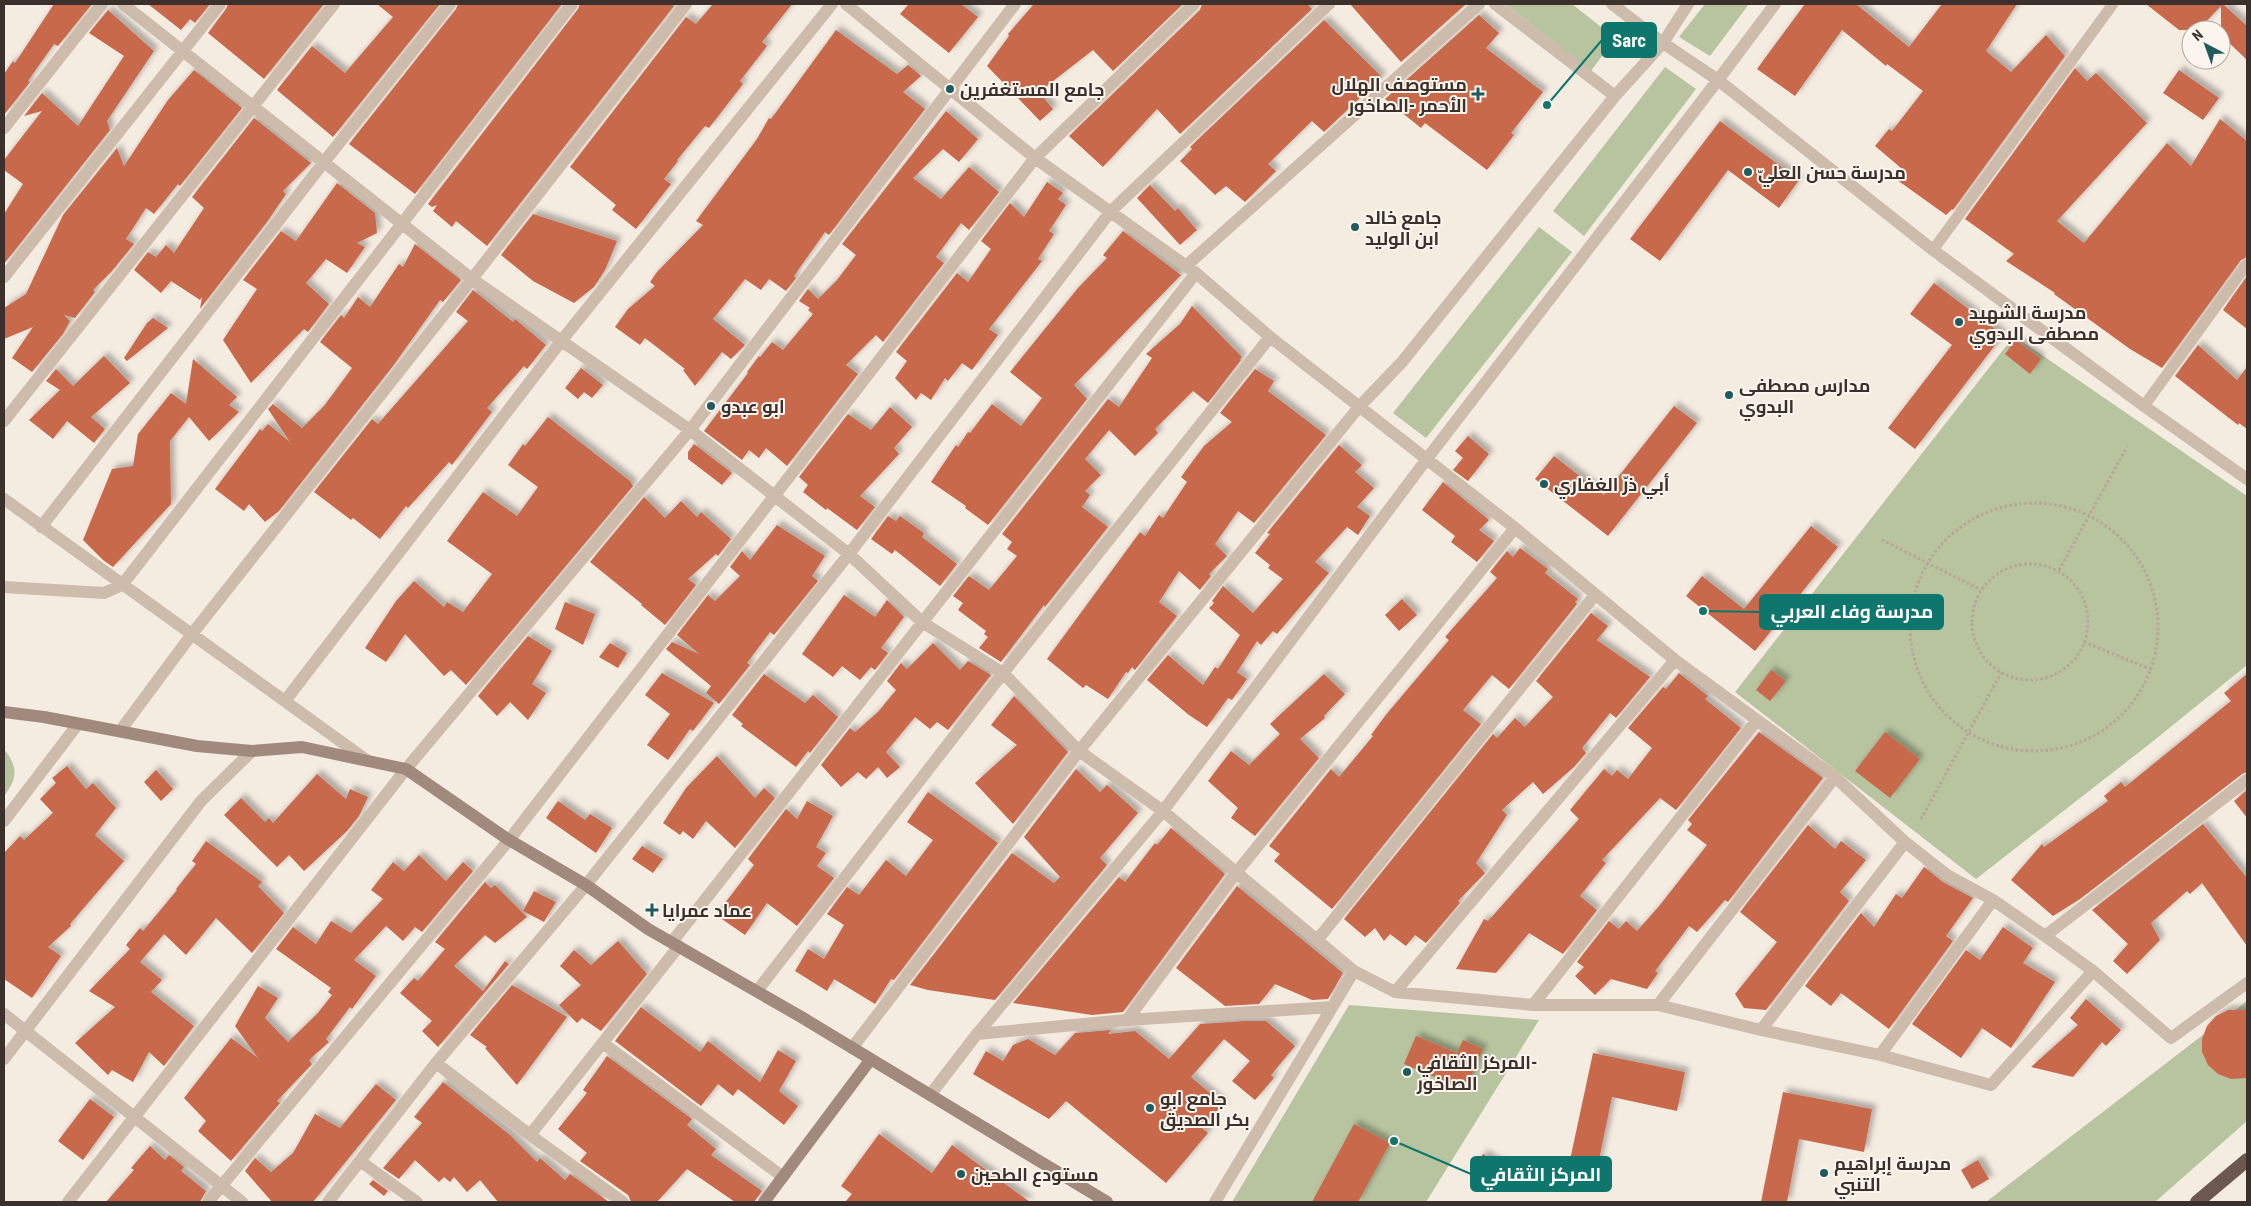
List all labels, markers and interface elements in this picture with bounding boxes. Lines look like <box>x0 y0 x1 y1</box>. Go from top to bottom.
north arrow <box>2181 20 2231 70</box>
callout: Sarc <box>1602 23 1656 57</box>
text: N <box>2189 26 2206 44</box>
text: Sarc <box>1612 29 1646 52</box>
place label: مستوصف الهلال الأحمر -الصاخور <box>1331 74 1467 117</box>
place label: جامع المستغفرين <box>960 79 1104 102</box>
marker: جامع المستغفرين <box>944 83 956 95</box>
marker: مستوصف الهلال الأحمر -الصاخور <box>1471 87 1485 101</box>
place label: مدرسة حسن العليّ <box>1757 162 1906 188</box>
marker: مدرسة حسن العليّ <box>1742 166 1754 178</box>
place label: جامع خالد ابن الوليد <box>1365 207 1442 250</box>
marker: جامع خالد ابن الوليد <box>1349 221 1361 233</box>
place label: مدرسة الشهيد مصطفى البدوي <box>1969 302 2099 348</box>
marker: مدرسة الشهيد مصطفى البدوي <box>1953 316 1965 328</box>
place label: مدارس مصطفى البدوي <box>1739 375 1871 421</box>
marker: مدارس مصطفى البدوي <box>1723 389 1735 401</box>
place label: ابو عبدو <box>721 396 785 418</box>
marker: ابو عبدو <box>705 400 717 412</box>
place label: أبي ذرّ الغفاري <box>1554 472 1669 500</box>
marker: أبي ذرّ الغفاري <box>1538 478 1550 490</box>
callout: مدرسة وفاء العربي <box>1760 595 1943 629</box>
text: مدرسة وفاء العربي <box>1771 600 1933 627</box>
place label: عماد عمرايا <box>662 900 752 922</box>
marker: عماد عمرايا <box>646 904 658 916</box>
place label: المركز الثقافي- الصاخور <box>1416 1052 1537 1095</box>
marker: المركز الثقافي- الصاخور <box>1401 1066 1413 1078</box>
place label: جامع ابو بكر الصديق <box>1160 1088 1250 1131</box>
marker: جامع ابو بكر الصديق <box>1144 1102 1156 1114</box>
place label: مدرسة إبراهيم التنبي <box>1834 1153 1951 1200</box>
callout: المركز الثقافي <box>1471 1157 1611 1191</box>
text: المركز الثقافي <box>1481 1163 1601 1190</box>
place label: مستودع الطحين <box>971 1164 1099 1187</box>
marker: مدرسة إبراهيم التنبي <box>1818 1167 1830 1179</box>
marker: مستودع الطحين <box>955 1168 967 1180</box>

